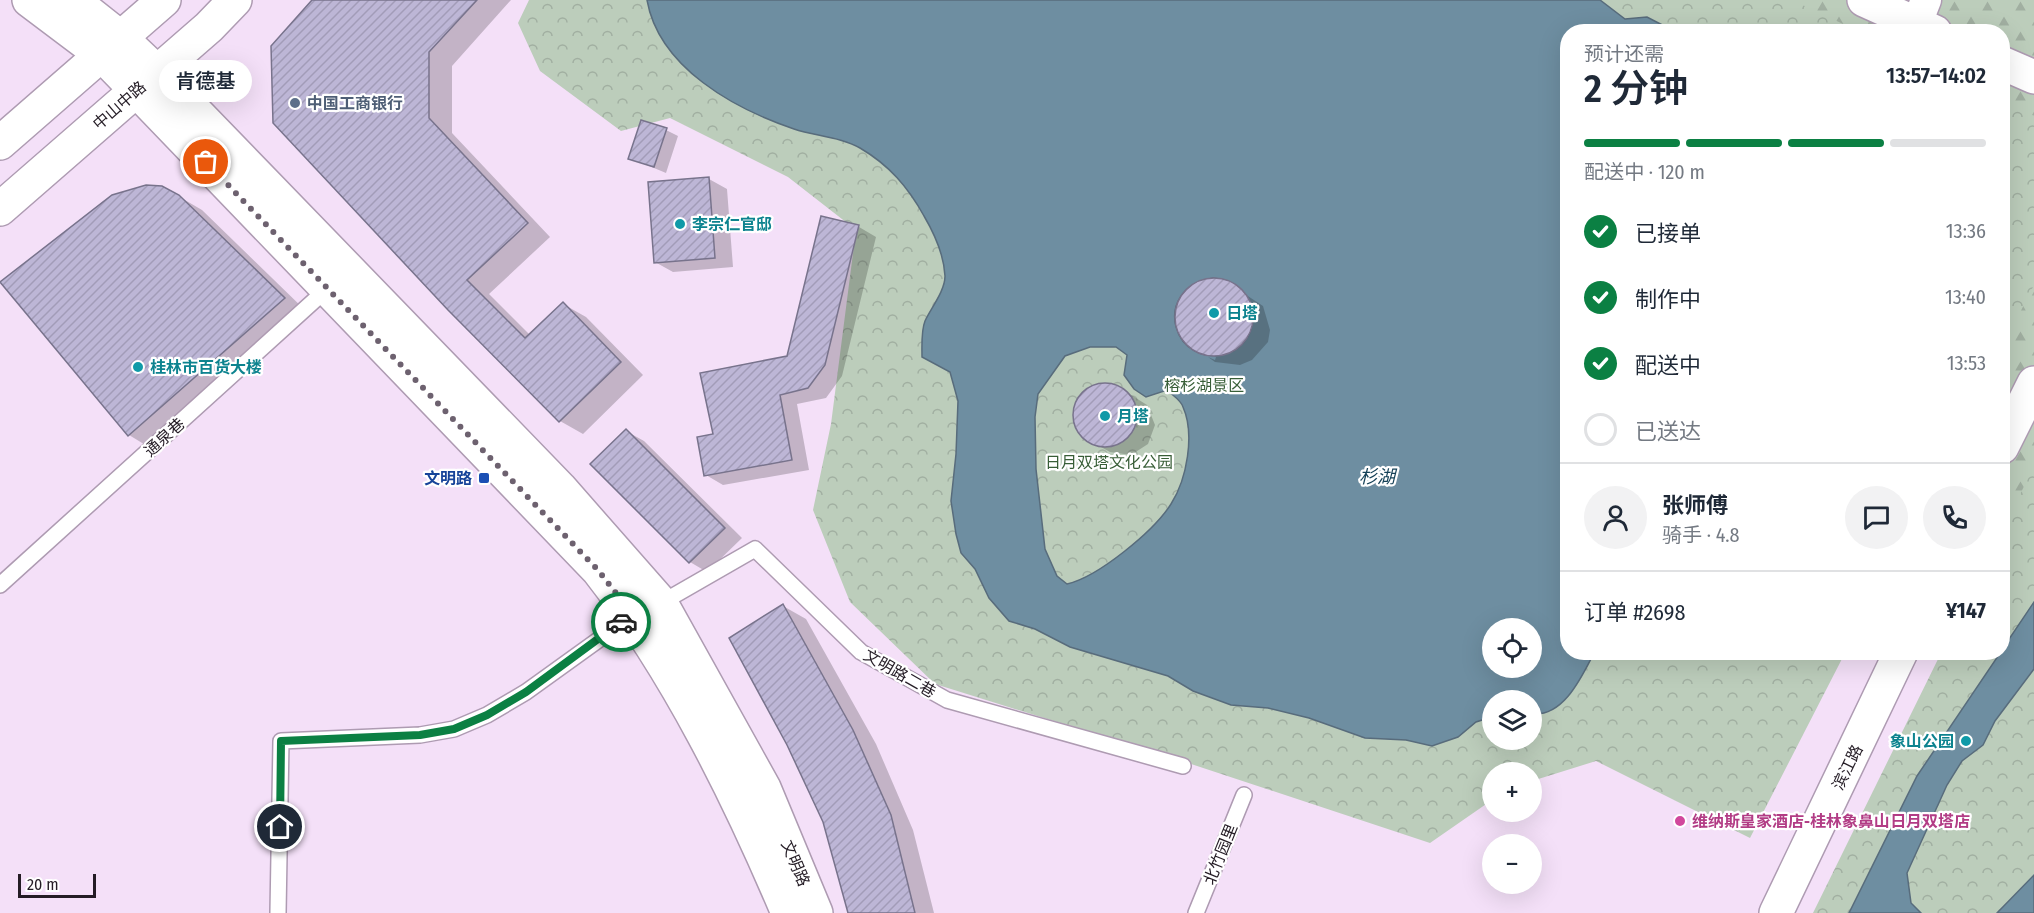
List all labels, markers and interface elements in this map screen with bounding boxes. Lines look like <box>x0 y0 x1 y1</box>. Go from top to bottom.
text: 预计还需 <box>1584 42 1664 66</box>
callout: 肯德基 <box>160 60 252 102</box>
text: 13:57–14:02 <box>1886 62 1986 89</box>
text: 2 分钟 <box>1584 66 1688 112</box>
text: 肯德基 <box>176 69 236 93</box>
street label: 中山中路 <box>89 77 150 134</box>
place label: 中国工商银行 <box>307 94 403 113</box>
marker: 中国工商银行 <box>288 96 302 110</box>
pin <box>180 136 231 187</box>
icon: bag <box>189 145 222 178</box>
text: 配送中 · 120 m <box>1584 160 1705 184</box>
place label: 李宗仁官邸 <box>692 215 772 234</box>
icon: check <box>1584 215 1617 248</box>
marker: 李宗仁官邸 <box>673 217 687 231</box>
text: 13:36 <box>1946 219 1986 243</box>
text: 已接单 <box>1635 220 1701 247</box>
icon: check <box>1584 281 1617 314</box>
text: 13:40 <box>1945 285 1986 309</box>
text: 制作中 <box>1635 286 1701 313</box>
place label: 日塔 <box>1226 304 1258 323</box>
marker: 日塔 <box>1207 306 1221 320</box>
icon: check <box>1584 347 1617 380</box>
text: 13:53 <box>1947 351 1986 375</box>
text: 配送中 <box>1635 352 1701 379</box>
place label: 桂林市百货大楼 <box>150 358 262 377</box>
marker: 桂林市百货大楼 <box>131 360 145 374</box>
park label: 榕杉湖景区 <box>1164 376 1244 395</box>
place label: 月塔 <box>1117 407 1149 426</box>
marker: 月塔 <box>1098 409 1112 423</box>
street label: 通泉巷 <box>140 414 189 460</box>
text: 已送达 <box>1635 418 1701 445</box>
park label: 日月双塔文化公园 <box>1045 453 1173 472</box>
water label: 杉湖 <box>1359 466 1398 488</box>
place label: 文明路 <box>424 469 472 488</box>
marker: 文明路 <box>477 471 491 485</box>
button: person <box>1584 486 1647 549</box>
button: chat <box>1845 486 1908 549</box>
button: phone <box>1923 486 1986 549</box>
text: 张师傅 <box>1662 492 1728 519</box>
text: 骑手 · 4.8 <box>1662 523 1740 547</box>
courier <box>591 592 651 652</box>
text: ¥147 <box>1946 597 1986 624</box>
text: 订单 #2698 <box>1584 599 1685 626</box>
icon: car <box>605 606 638 639</box>
map controls <box>1482 618 1542 894</box>
button: locate <box>1482 618 1542 678</box>
street label: 文明路二巷 <box>860 645 939 702</box>
button: layers <box>1482 690 1542 750</box>
place label: 象山公园 <box>1890 732 1954 751</box>
marker: 象山公园 <box>1959 734 1973 748</box>
street label: 滨江路 <box>1828 741 1867 793</box>
button: + <box>1482 762 1542 822</box>
pin <box>254 801 305 852</box>
icon: home <box>263 810 296 843</box>
place label: 维纳斯皇家酒店-桂林象鼻山日月双塔店 <box>1692 812 1970 831</box>
marker: 维纳斯皇家酒店-桂林象鼻山日月双塔店 <box>1673 814 1687 828</box>
street label: 北竹园里 <box>1200 821 1241 887</box>
button: − <box>1482 834 1542 894</box>
street label: 文明路 <box>777 837 814 889</box>
scale bar <box>18 871 96 898</box>
text: 20 m <box>27 875 58 894</box>

